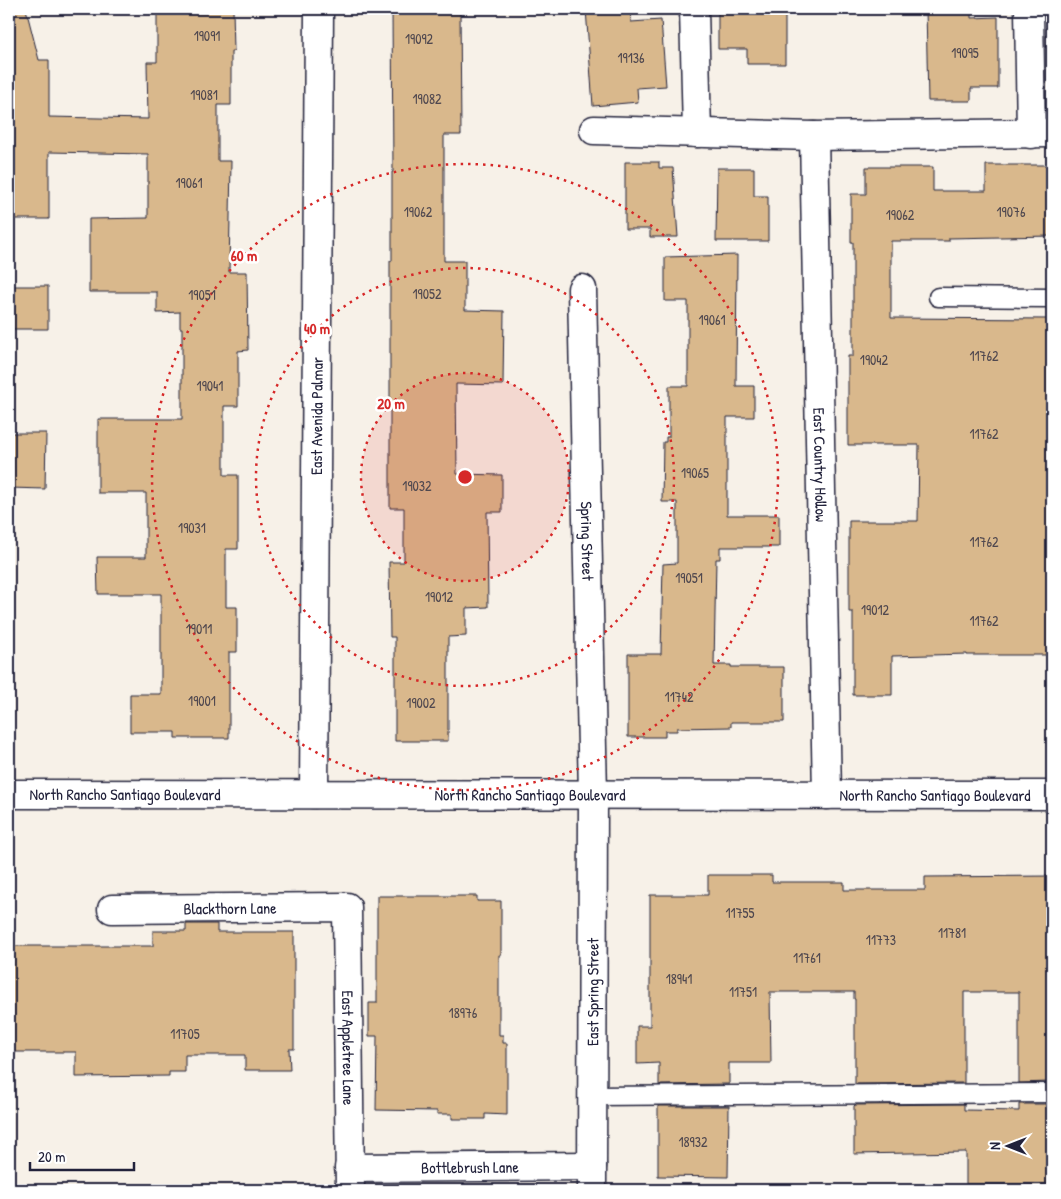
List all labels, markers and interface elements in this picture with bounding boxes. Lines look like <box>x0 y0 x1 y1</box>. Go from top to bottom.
house number: 19091 <box>194 26 220 45</box>
house number: 19092 <box>405 29 434 48</box>
house number: 19095 <box>951 43 979 62</box>
house number: 19136 <box>617 48 645 67</box>
house number: 19081 <box>190 85 218 104</box>
house number: 19082 <box>412 89 442 108</box>
house number: 19061 <box>175 173 203 192</box>
house number: 19062 <box>404 202 433 221</box>
house number: 19076 <box>996 202 1026 221</box>
house number: 19062 <box>886 205 915 224</box>
text: 60 m <box>231 245 257 266</box>
house number: 19052 <box>413 284 442 303</box>
house number: 19051 <box>188 285 216 304</box>
house number: 19061 <box>698 310 726 329</box>
text: 40 m <box>304 318 330 339</box>
house number: 11762 <box>969 346 999 365</box>
house number: 19042 <box>860 350 889 369</box>
street label: East Avenida Palmar <box>305 357 328 475</box>
house number: 19041 <box>197 376 223 395</box>
text: 20 m <box>377 393 405 414</box>
street label: East Country Hollow <box>808 407 833 522</box>
house number: 11762 <box>969 424 999 443</box>
house number: 19065 <box>681 463 709 482</box>
centre of rings <box>456 468 474 486</box>
house number: 19032 <box>402 476 432 495</box>
street label: Spring Street <box>576 501 599 581</box>
house number: 19031 <box>178 518 206 537</box>
house number: 11762 <box>969 532 999 551</box>
house number: 19051 <box>675 568 703 587</box>
house number: 19012 <box>425 587 454 606</box>
house number: 19012 <box>861 600 890 619</box>
house number: 11762 <box>969 611 999 630</box>
house number: 19011 <box>186 619 212 638</box>
house number: 11742 <box>665 687 694 706</box>
house number: 19001 <box>188 691 216 710</box>
house number: 19002 <box>406 693 436 712</box>
street label: North Rancho Santiago Boulevard <box>29 783 221 805</box>
street label: North Rancho Santiago Boulevard <box>434 783 626 806</box>
street label: North Rancho Santiago Boulevard <box>839 784 1031 806</box>
street label: Blackthorn Lane <box>183 897 277 919</box>
house number: 11755 <box>726 903 755 922</box>
house number: 11781 <box>938 923 966 942</box>
house number: 11773 <box>866 930 896 949</box>
street label: East Spring Street <box>581 937 604 1046</box>
house number: 11761 <box>793 948 821 967</box>
house number: 18941 <box>666 969 692 988</box>
house number: 11751 <box>729 982 757 1001</box>
street label: East Appletree Lane <box>337 990 360 1106</box>
house number: 18976 <box>449 1003 478 1022</box>
house number: 11705 <box>170 1024 200 1043</box>
north arrow <box>984 1122 1034 1172</box>
house number: 18932 <box>678 1132 708 1151</box>
scale bar <box>30 1139 134 1171</box>
text: N <box>985 1142 1004 1150</box>
text: 20 m <box>38 1146 65 1167</box>
street label: Bottlebrush Lane <box>421 1156 520 1178</box>

